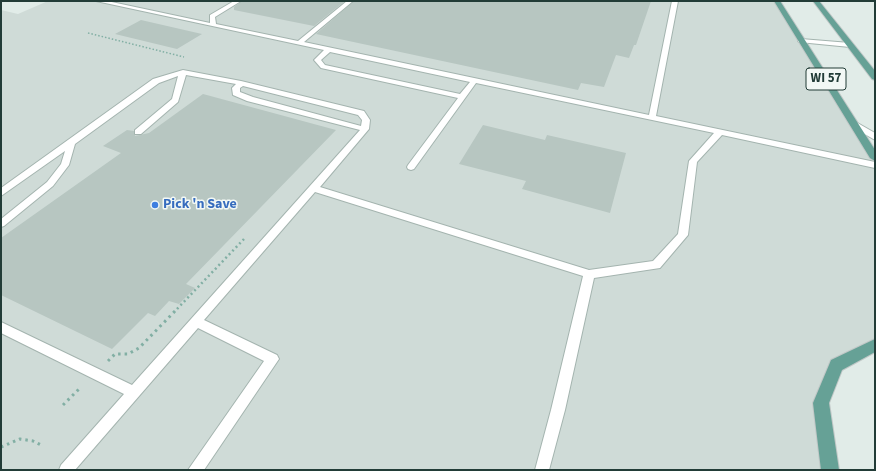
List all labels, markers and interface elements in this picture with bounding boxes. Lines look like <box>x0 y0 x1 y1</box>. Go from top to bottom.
road number: WI 57 <box>806 68 846 90</box>
place label: Pick 'n Save <box>163 197 237 213</box>
marker: Pick 'n Save <box>150 200 160 210</box>

